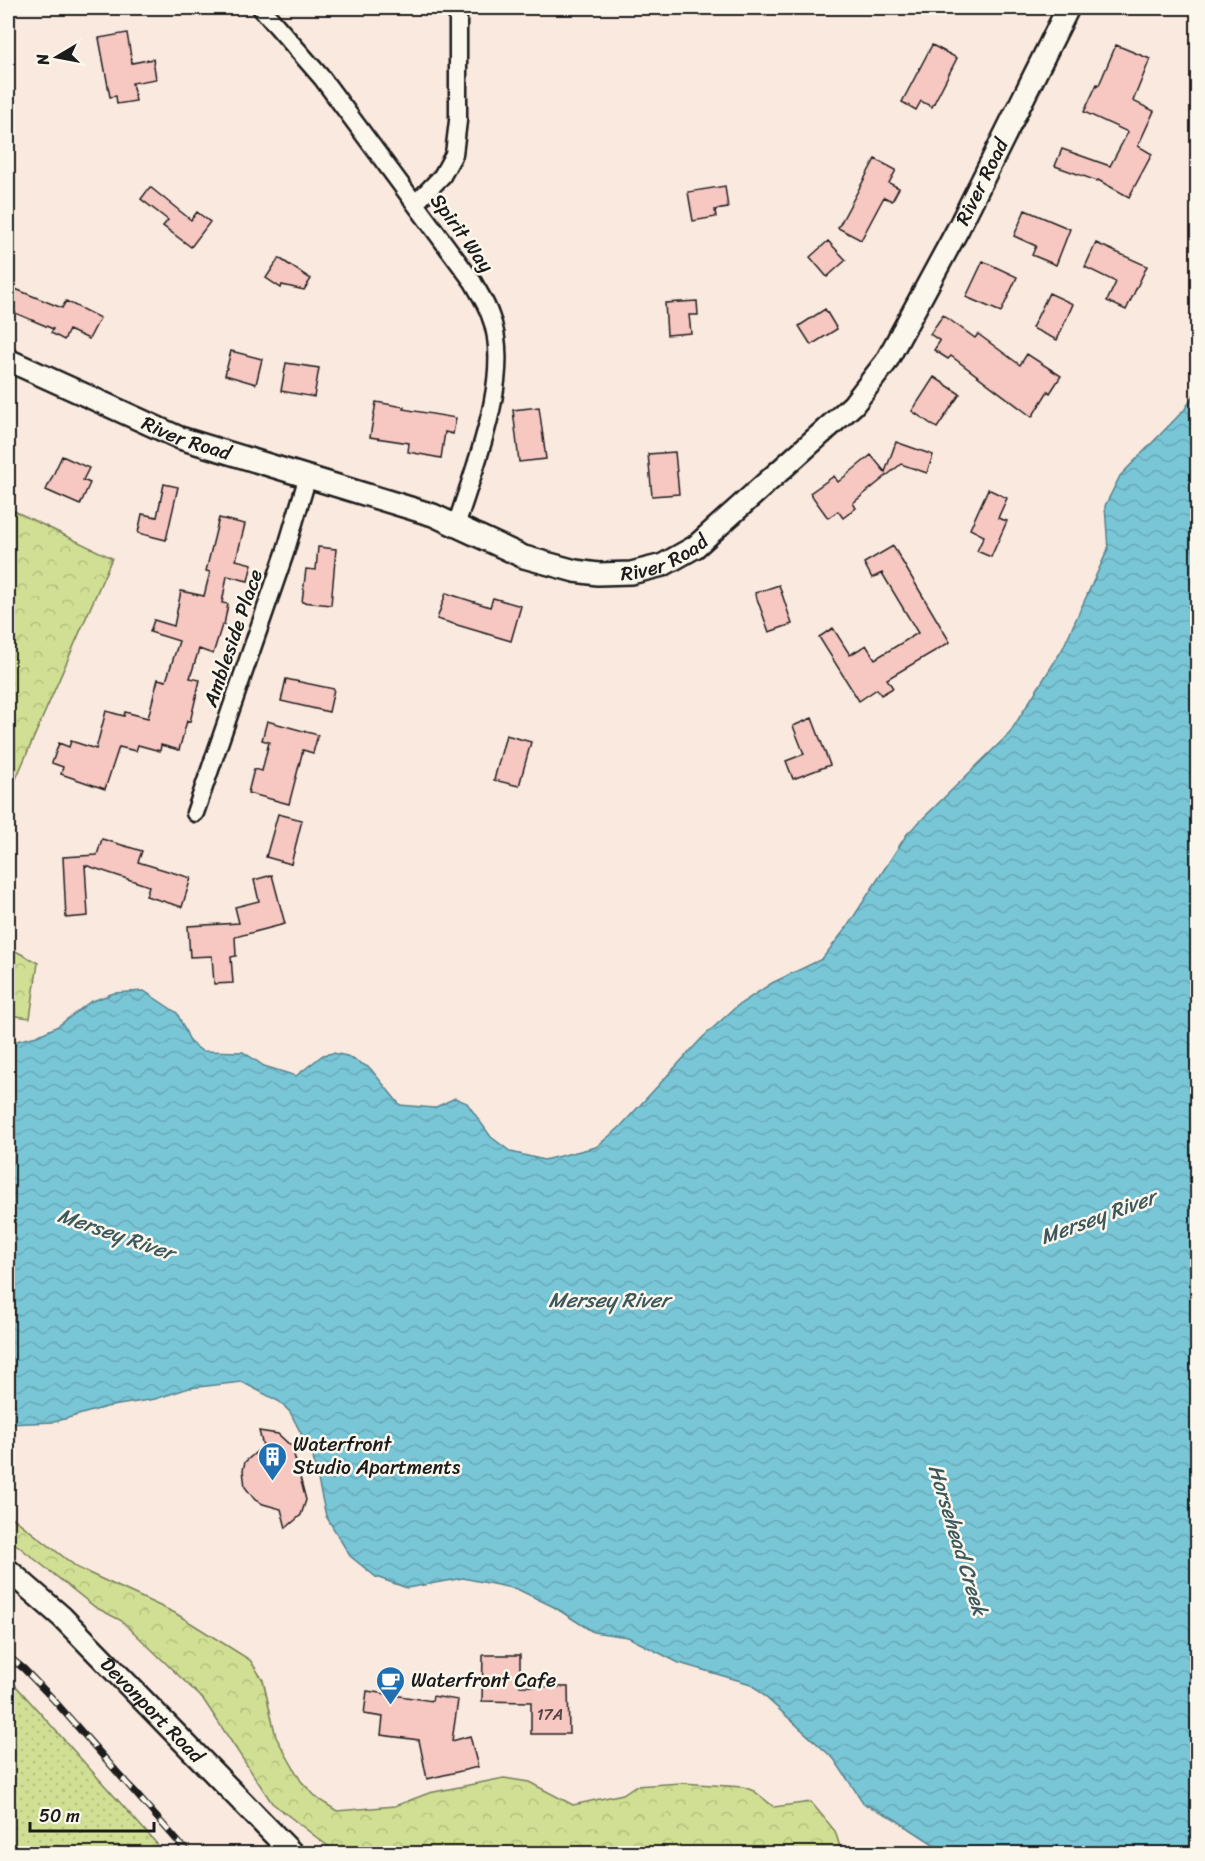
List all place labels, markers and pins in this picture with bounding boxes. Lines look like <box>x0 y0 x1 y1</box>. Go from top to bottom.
place label: Waterfront Studio Apartments <box>293 1427 461 1485</box>
building icon: Waterfront Studio Apartments <box>256 1440 288 1482</box>
place label: Waterfront Cafe <box>411 1663 556 1698</box>
cafe icon: Waterfront Cafe <box>374 1664 406 1706</box>

